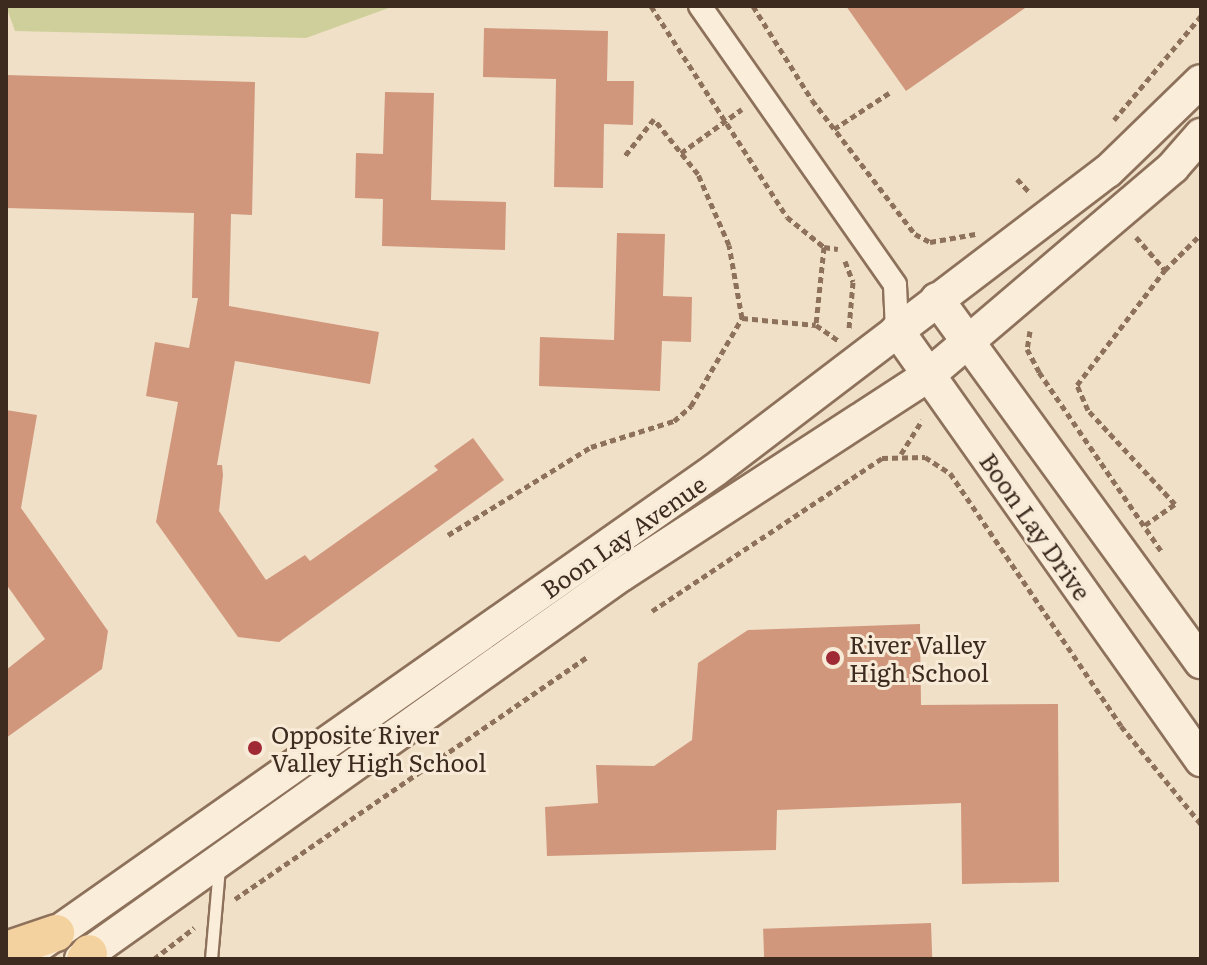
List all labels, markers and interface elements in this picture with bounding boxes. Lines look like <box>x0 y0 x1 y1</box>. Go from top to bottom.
street label: Boon Lay Drive <box>975 447 1097 605</box>
street label: Boon Lay Avenue <box>535 469 711 603</box>
place label: River Valley High School <box>849 630 989 686</box>
marker: River Valley High School <box>824 649 842 667</box>
place label: Opposite River Valley High School <box>271 720 486 776</box>
marker: Opposite River Valley High School <box>246 739 264 757</box>

